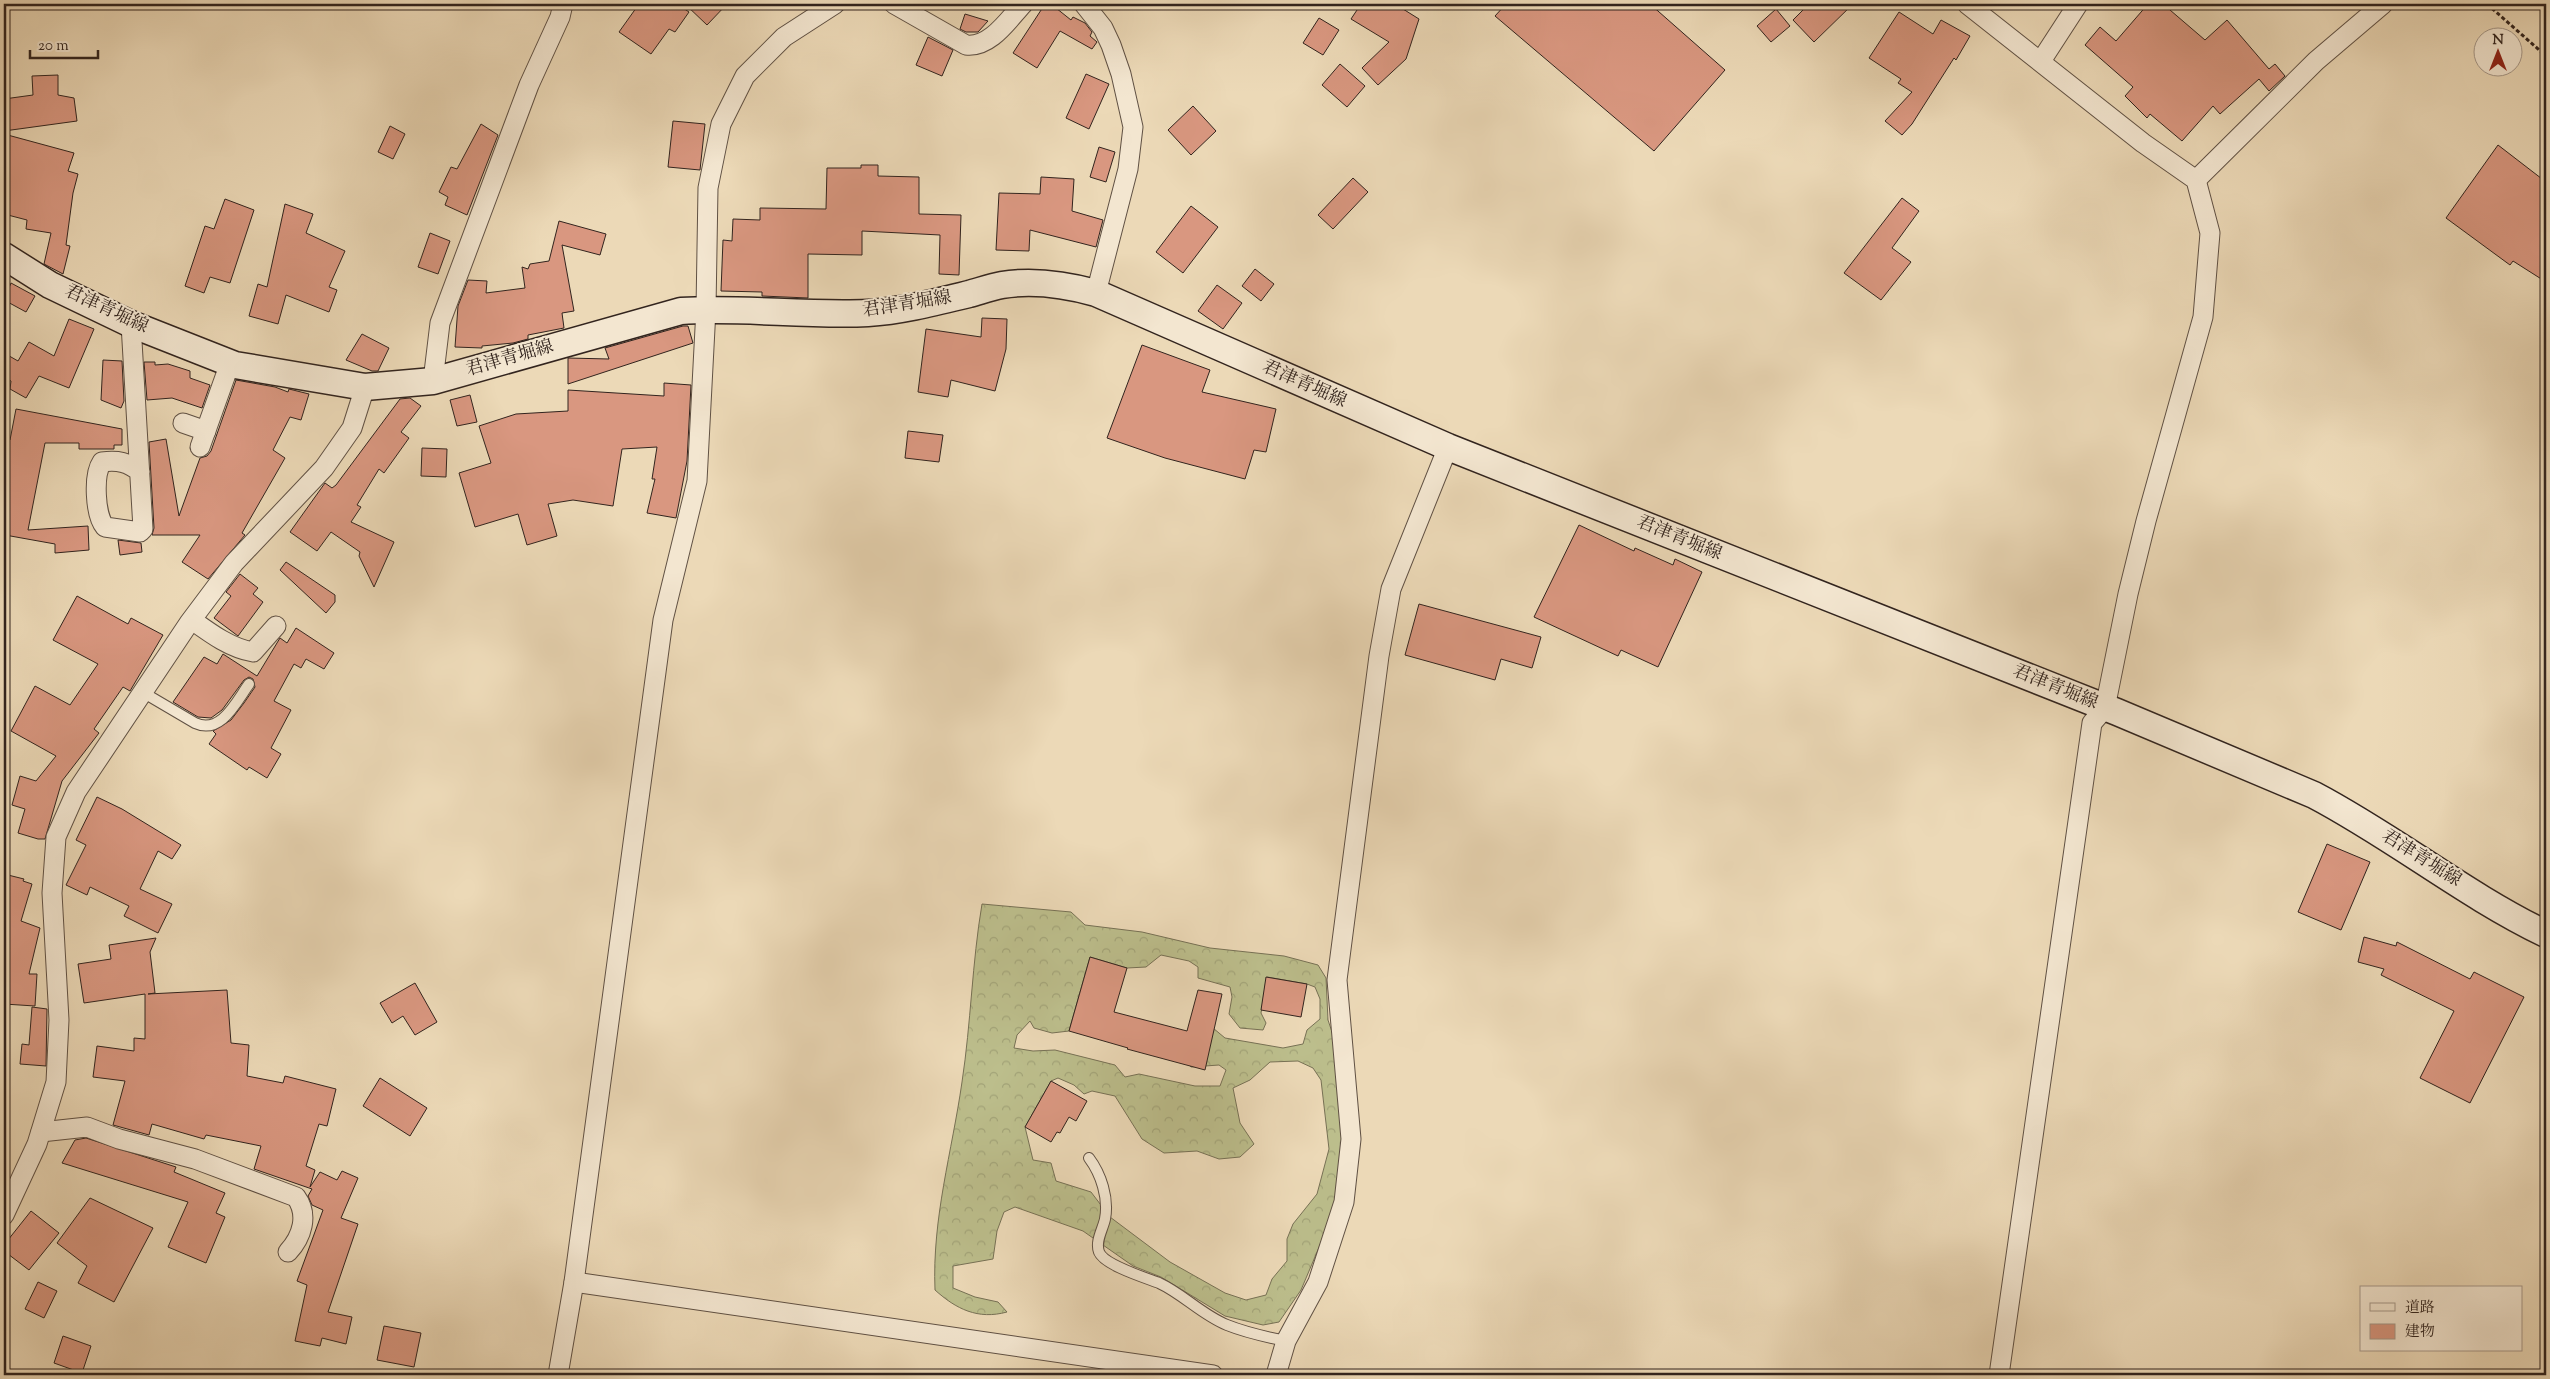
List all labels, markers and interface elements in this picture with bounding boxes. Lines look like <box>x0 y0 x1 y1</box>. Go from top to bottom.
scale bar <box>30 28 98 60</box>
north arrow <box>2472 28 2522 78</box>
text: N <box>2492 31 2504 51</box>
text: 20 m <box>38 36 69 57</box>
street label: 君津青堀線 <box>60 279 152 341</box>
street label: 君津青堀線 <box>861 285 953 325</box>
street label: 君津青堀線 <box>463 334 557 384</box>
street label: 君津青堀線 <box>1258 355 1350 415</box>
street label: 君津青堀線 <box>1632 510 1726 568</box>
street label: 君津青堀線 <box>2008 659 2102 717</box>
street label: 君津青堀線 <box>2376 824 2466 894</box>
legend <box>2360 1286 2522 1352</box>
text: 道路 <box>2405 1298 2435 1319</box>
text: 建物 <box>2405 1322 2435 1343</box>

